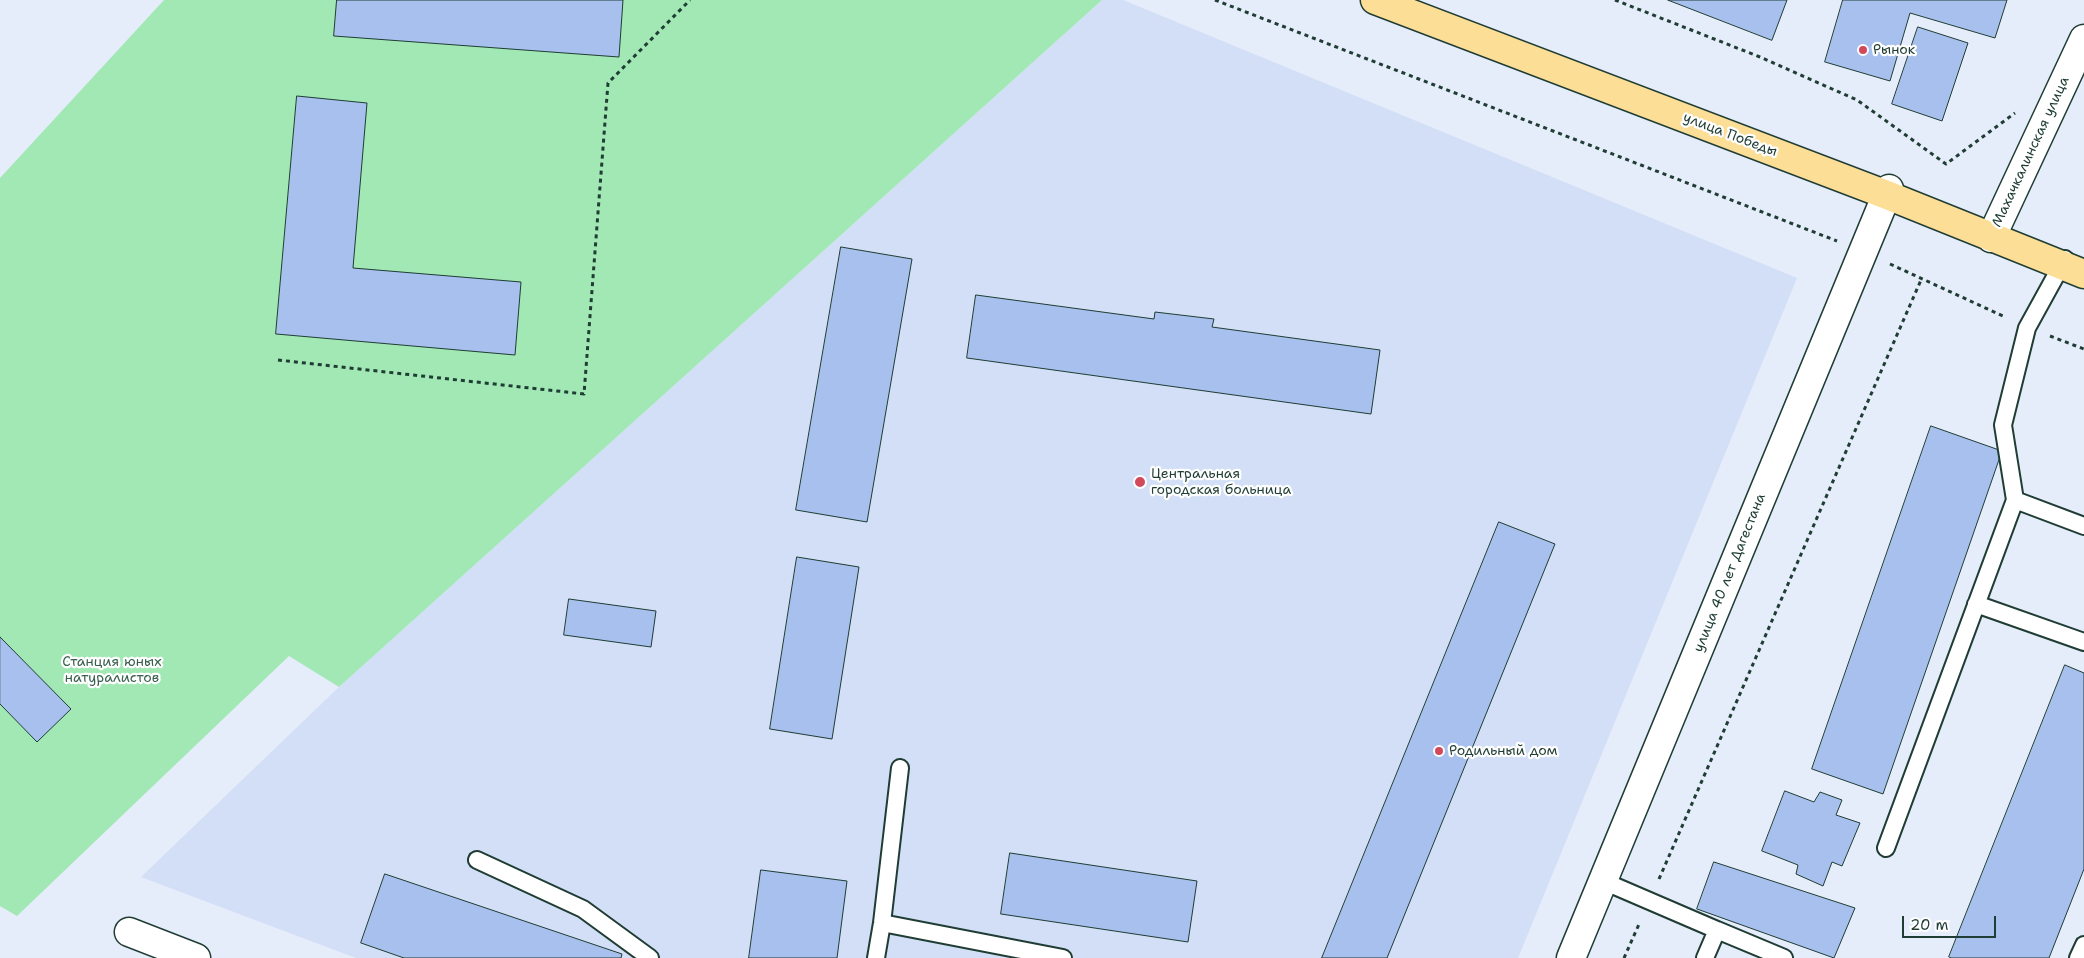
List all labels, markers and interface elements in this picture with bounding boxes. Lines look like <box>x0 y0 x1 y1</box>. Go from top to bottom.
place label: Рынок <box>1873 42 1915 58</box>
marker: Рынок <box>1857 44 1869 56</box>
street label: Махачкалинская улица <box>1989 74 2073 230</box>
street label: улица Победы <box>1681 109 1779 161</box>
place label: Центральная городская больница <box>1151 466 1291 498</box>
marker: Центральная городская больница <box>1133 475 1147 489</box>
street label: улица 40 лет Дагестана <box>1690 491 1770 655</box>
park label: Станция юных натуралистов <box>62 654 162 686</box>
place label: Родильный дом <box>1449 743 1558 759</box>
marker: Родильный дом <box>1433 745 1445 757</box>
scale bar <box>1904 906 1998 938</box>
text: 20 m <box>1910 915 1949 935</box>

